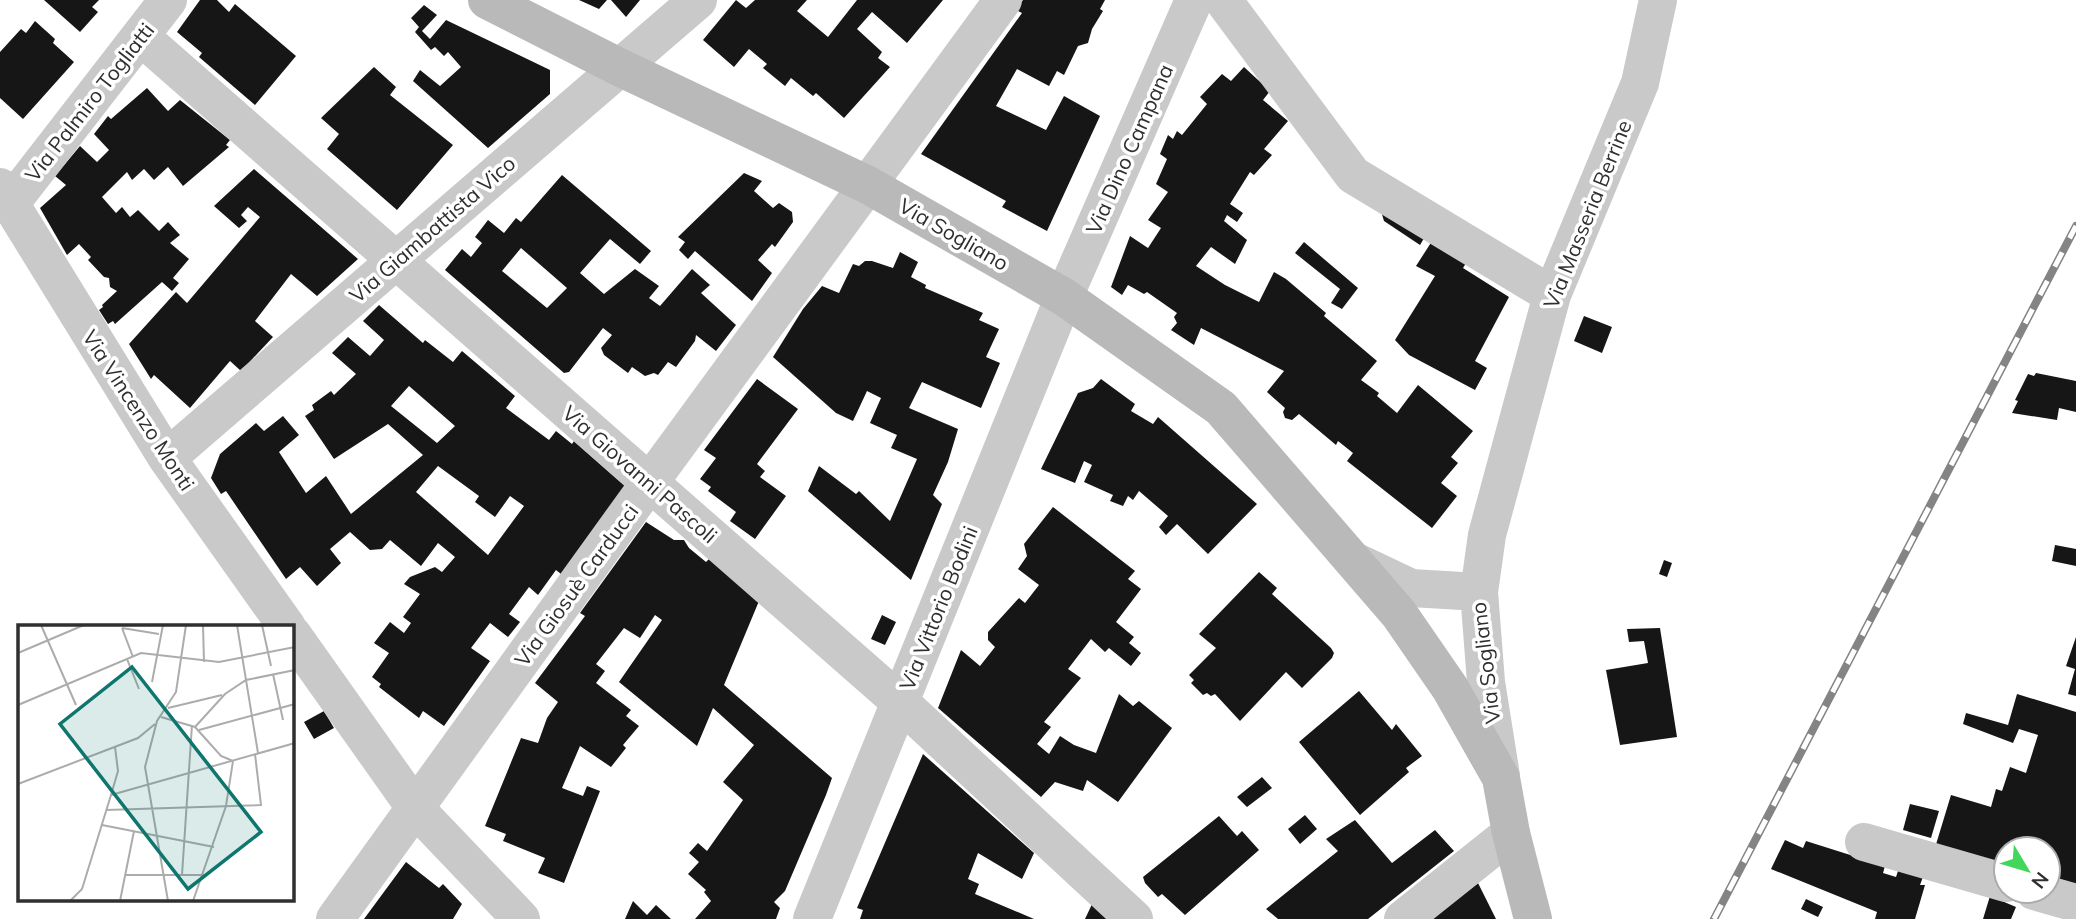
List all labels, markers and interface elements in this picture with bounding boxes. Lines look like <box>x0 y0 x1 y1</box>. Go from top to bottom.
street label: Via Palmiro Togliatti <box>19 17 159 187</box>
street label: Via Dino Campana <box>1080 60 1178 238</box>
street label: Via Masseria Berrine <box>1537 116 1637 312</box>
street label: Via Giambattista Vico <box>344 150 520 308</box>
street label: Via Sogliano <box>895 192 1013 276</box>
street label: Via Vincenzo Monti <box>77 325 201 495</box>
street label: Via Giovanni Pascoli <box>557 400 723 548</box>
street label: Via Giosuè Carducci <box>508 499 644 671</box>
street label: Via Vittorio Bodini <box>893 522 983 694</box>
street label: Via Sogliano <box>1465 601 1505 725</box>
inset map <box>18 625 294 902</box>
north arrow <box>1992 835 2062 905</box>
text: N <box>2027 867 2054 894</box>

